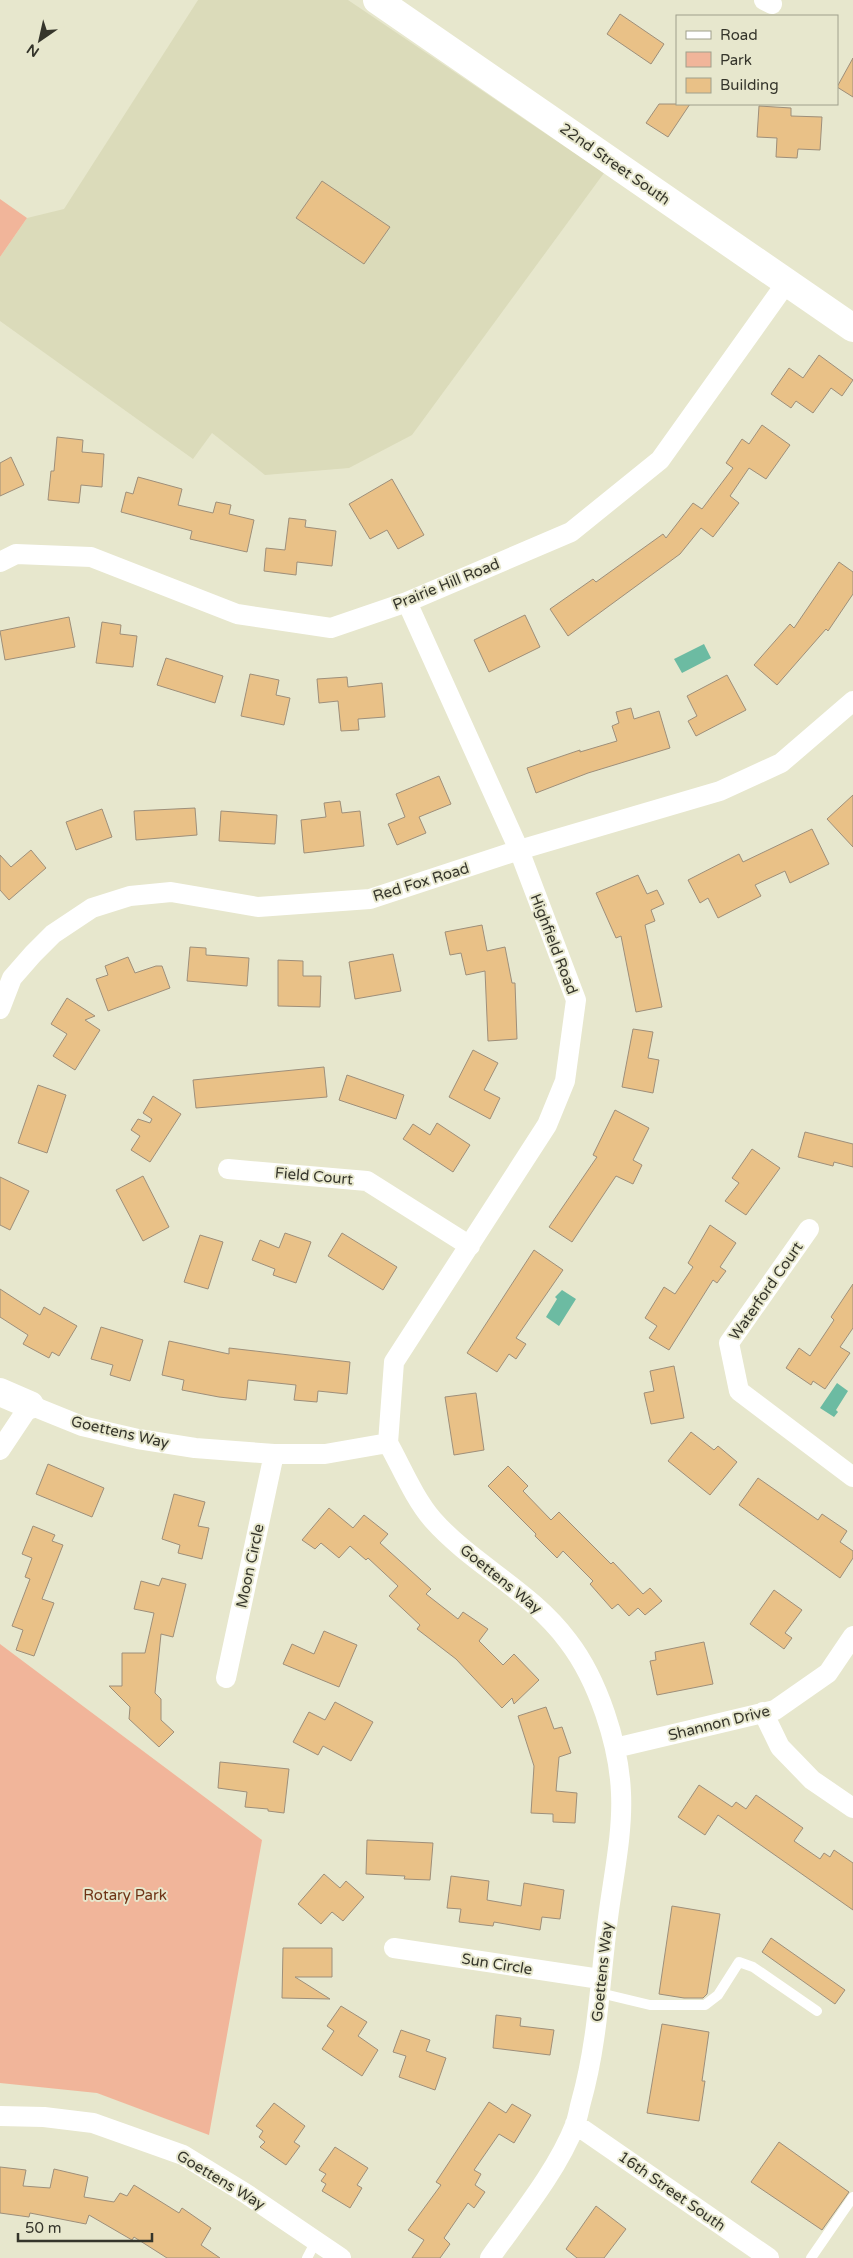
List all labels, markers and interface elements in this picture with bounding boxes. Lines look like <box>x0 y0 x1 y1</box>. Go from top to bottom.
north arrow <box>15 15 65 65</box>
legend <box>676 15 838 105</box>
text: Road <box>720 26 758 44</box>
text: N <box>24 40 42 61</box>
text: Park <box>720 51 752 69</box>
text: Building <box>720 76 779 94</box>
street label: 22nd Street South <box>556 119 674 209</box>
street label: Prairie Hill Road <box>390 554 502 614</box>
street label: Red Fox Road <box>371 859 471 905</box>
street label: Highfield Road <box>527 891 581 997</box>
street label: Field Court <box>274 1164 354 1188</box>
street label: Waterford Court <box>725 1238 807 1344</box>
street label: Goettens Way <box>69 1412 171 1452</box>
street label: Moon Circle <box>232 1522 268 1610</box>
street label: Goettens Way <box>456 1541 546 1617</box>
street label: Shannon Drive <box>666 1702 772 1744</box>
park label: Rotary Park <box>83 1886 167 1904</box>
street label: Goettens Way <box>588 1921 616 2023</box>
street label: Sun Circle <box>460 1950 534 1978</box>
street label: Goettens Way <box>174 2147 268 2213</box>
street label: 16th Street South <box>615 2147 729 2235</box>
scale bar <box>18 2210 151 2242</box>
text: 50 m <box>25 2219 62 2237</box>

